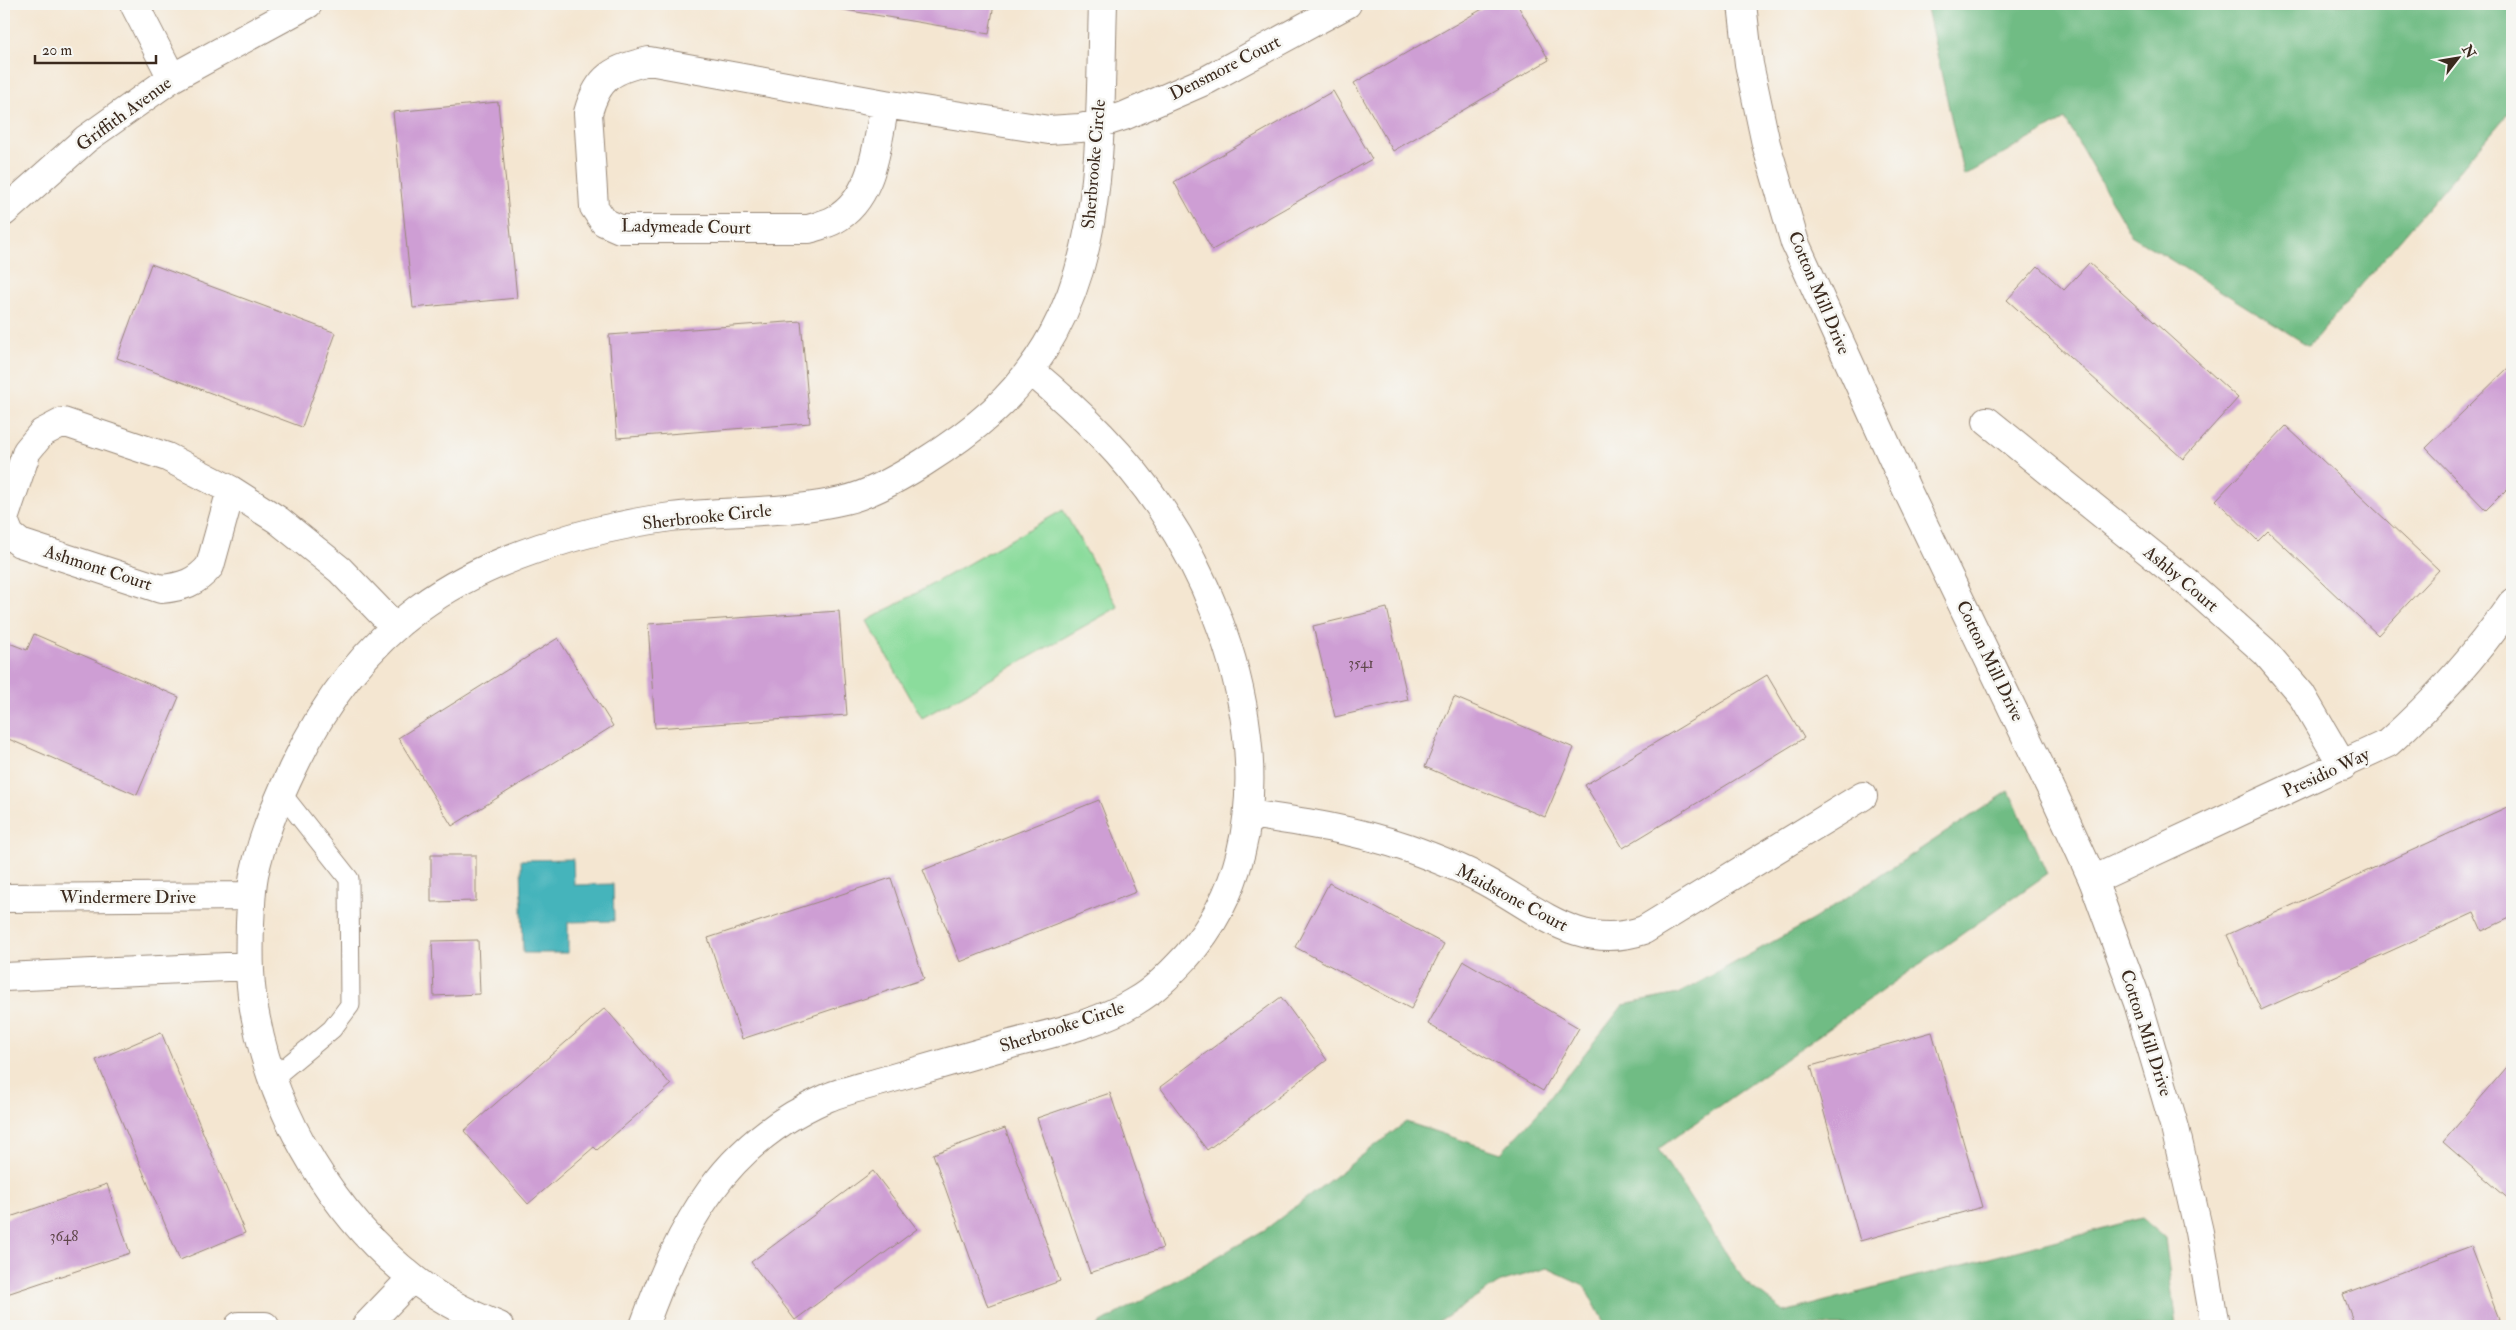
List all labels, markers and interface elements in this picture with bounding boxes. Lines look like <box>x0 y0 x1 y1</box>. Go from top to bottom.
street label: Densmore Court <box>1165 30 1285 106</box>
scale bar <box>35 32 156 64</box>
north arrow <box>2434 32 2484 82</box>
text: 20 m <box>42 41 72 60</box>
text: N <box>2458 41 2479 62</box>
street label: Griffith Avenue <box>72 71 177 156</box>
street label: Sherbrooke Circle <box>1077 98 1111 230</box>
street label: Ladymeade Court <box>621 214 751 240</box>
street label: Cotton Mill Drive <box>1783 228 1855 359</box>
street label: Sherbrooke Circle <box>641 499 773 535</box>
street label: Ashmont Court <box>40 539 155 596</box>
street label: Ashby Court <box>2138 540 2223 617</box>
street label: Cotton Mill Drive <box>1951 597 2029 726</box>
house number: 3541 <box>1348 654 1374 673</box>
street label: Presidio Way <box>2279 742 2374 803</box>
street label: Maidstone Court <box>1452 859 1572 937</box>
street label: Windermere Drive <box>59 886 196 909</box>
street label: Cotton Mill Drive <box>2115 967 2177 1100</box>
street label: Sherbrooke Circle <box>997 996 1128 1058</box>
house number: 3648 <box>50 1227 78 1246</box>

